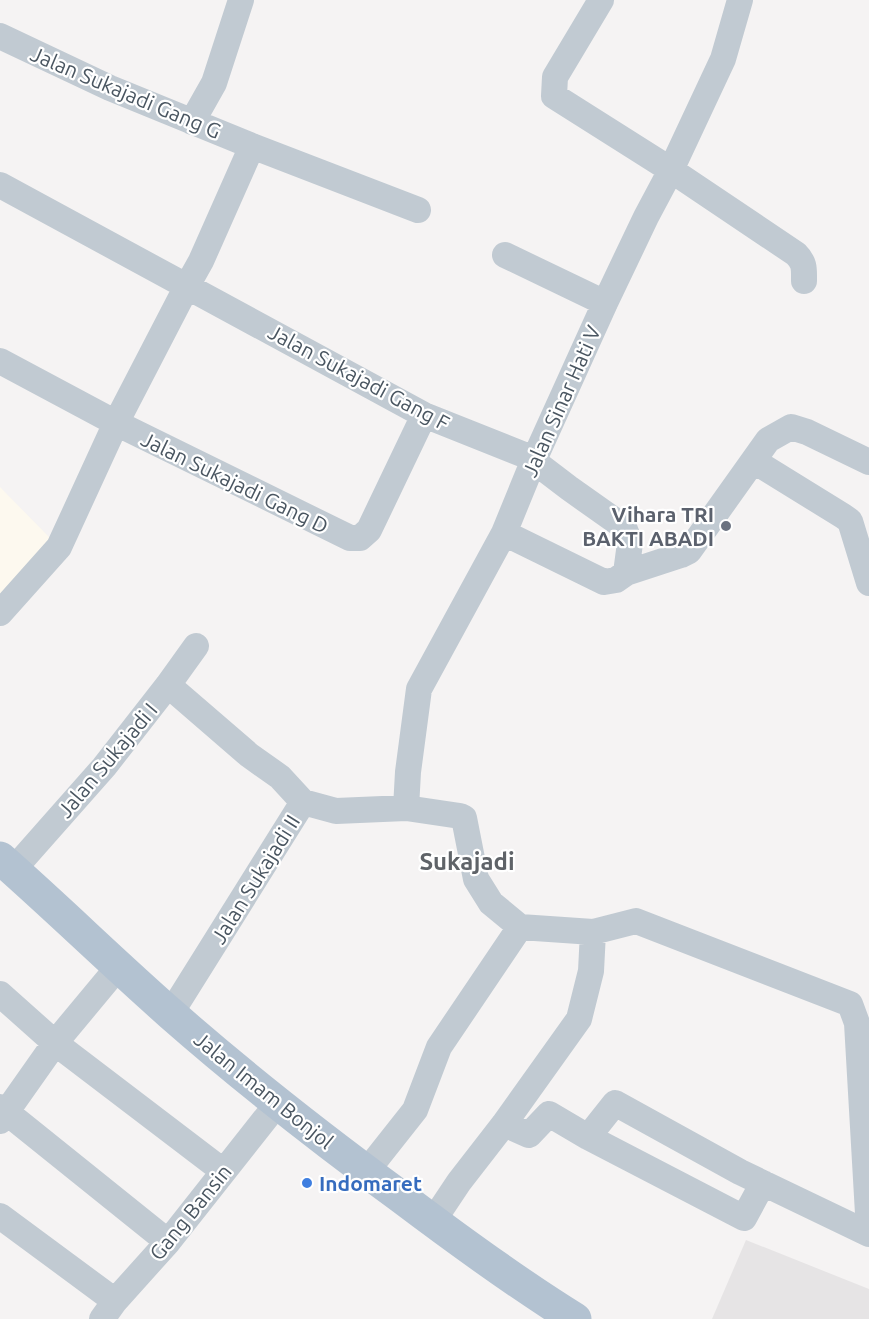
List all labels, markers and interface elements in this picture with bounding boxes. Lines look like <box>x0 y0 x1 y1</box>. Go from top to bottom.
street label: Jalan Sukajadi Gang G <box>27 41 225 143</box>
street label: Jalan Sukajadi Gang F <box>264 319 454 435</box>
street label: Jalan Sinar Hati V <box>517 321 605 480</box>
street label: Jalan Sukajadi Gang D <box>138 426 332 538</box>
place label: Vihara TRI BAKTI ABADI <box>582 502 714 550</box>
marker: Vihara TRI BAKTI ABADI <box>719 519 733 533</box>
street label: Jalan Sukajadi I <box>52 698 162 822</box>
street label: Jalan Sukajadi II <box>206 810 304 948</box>
district label: Sukajadi <box>419 848 515 875</box>
street label: Jalan Imam Bonjol <box>190 1027 338 1153</box>
street label: Gang Bansin <box>144 1159 236 1265</box>
place label: Indomaret <box>319 1171 422 1195</box>
marker: Indomaret <box>300 1176 314 1190</box>

